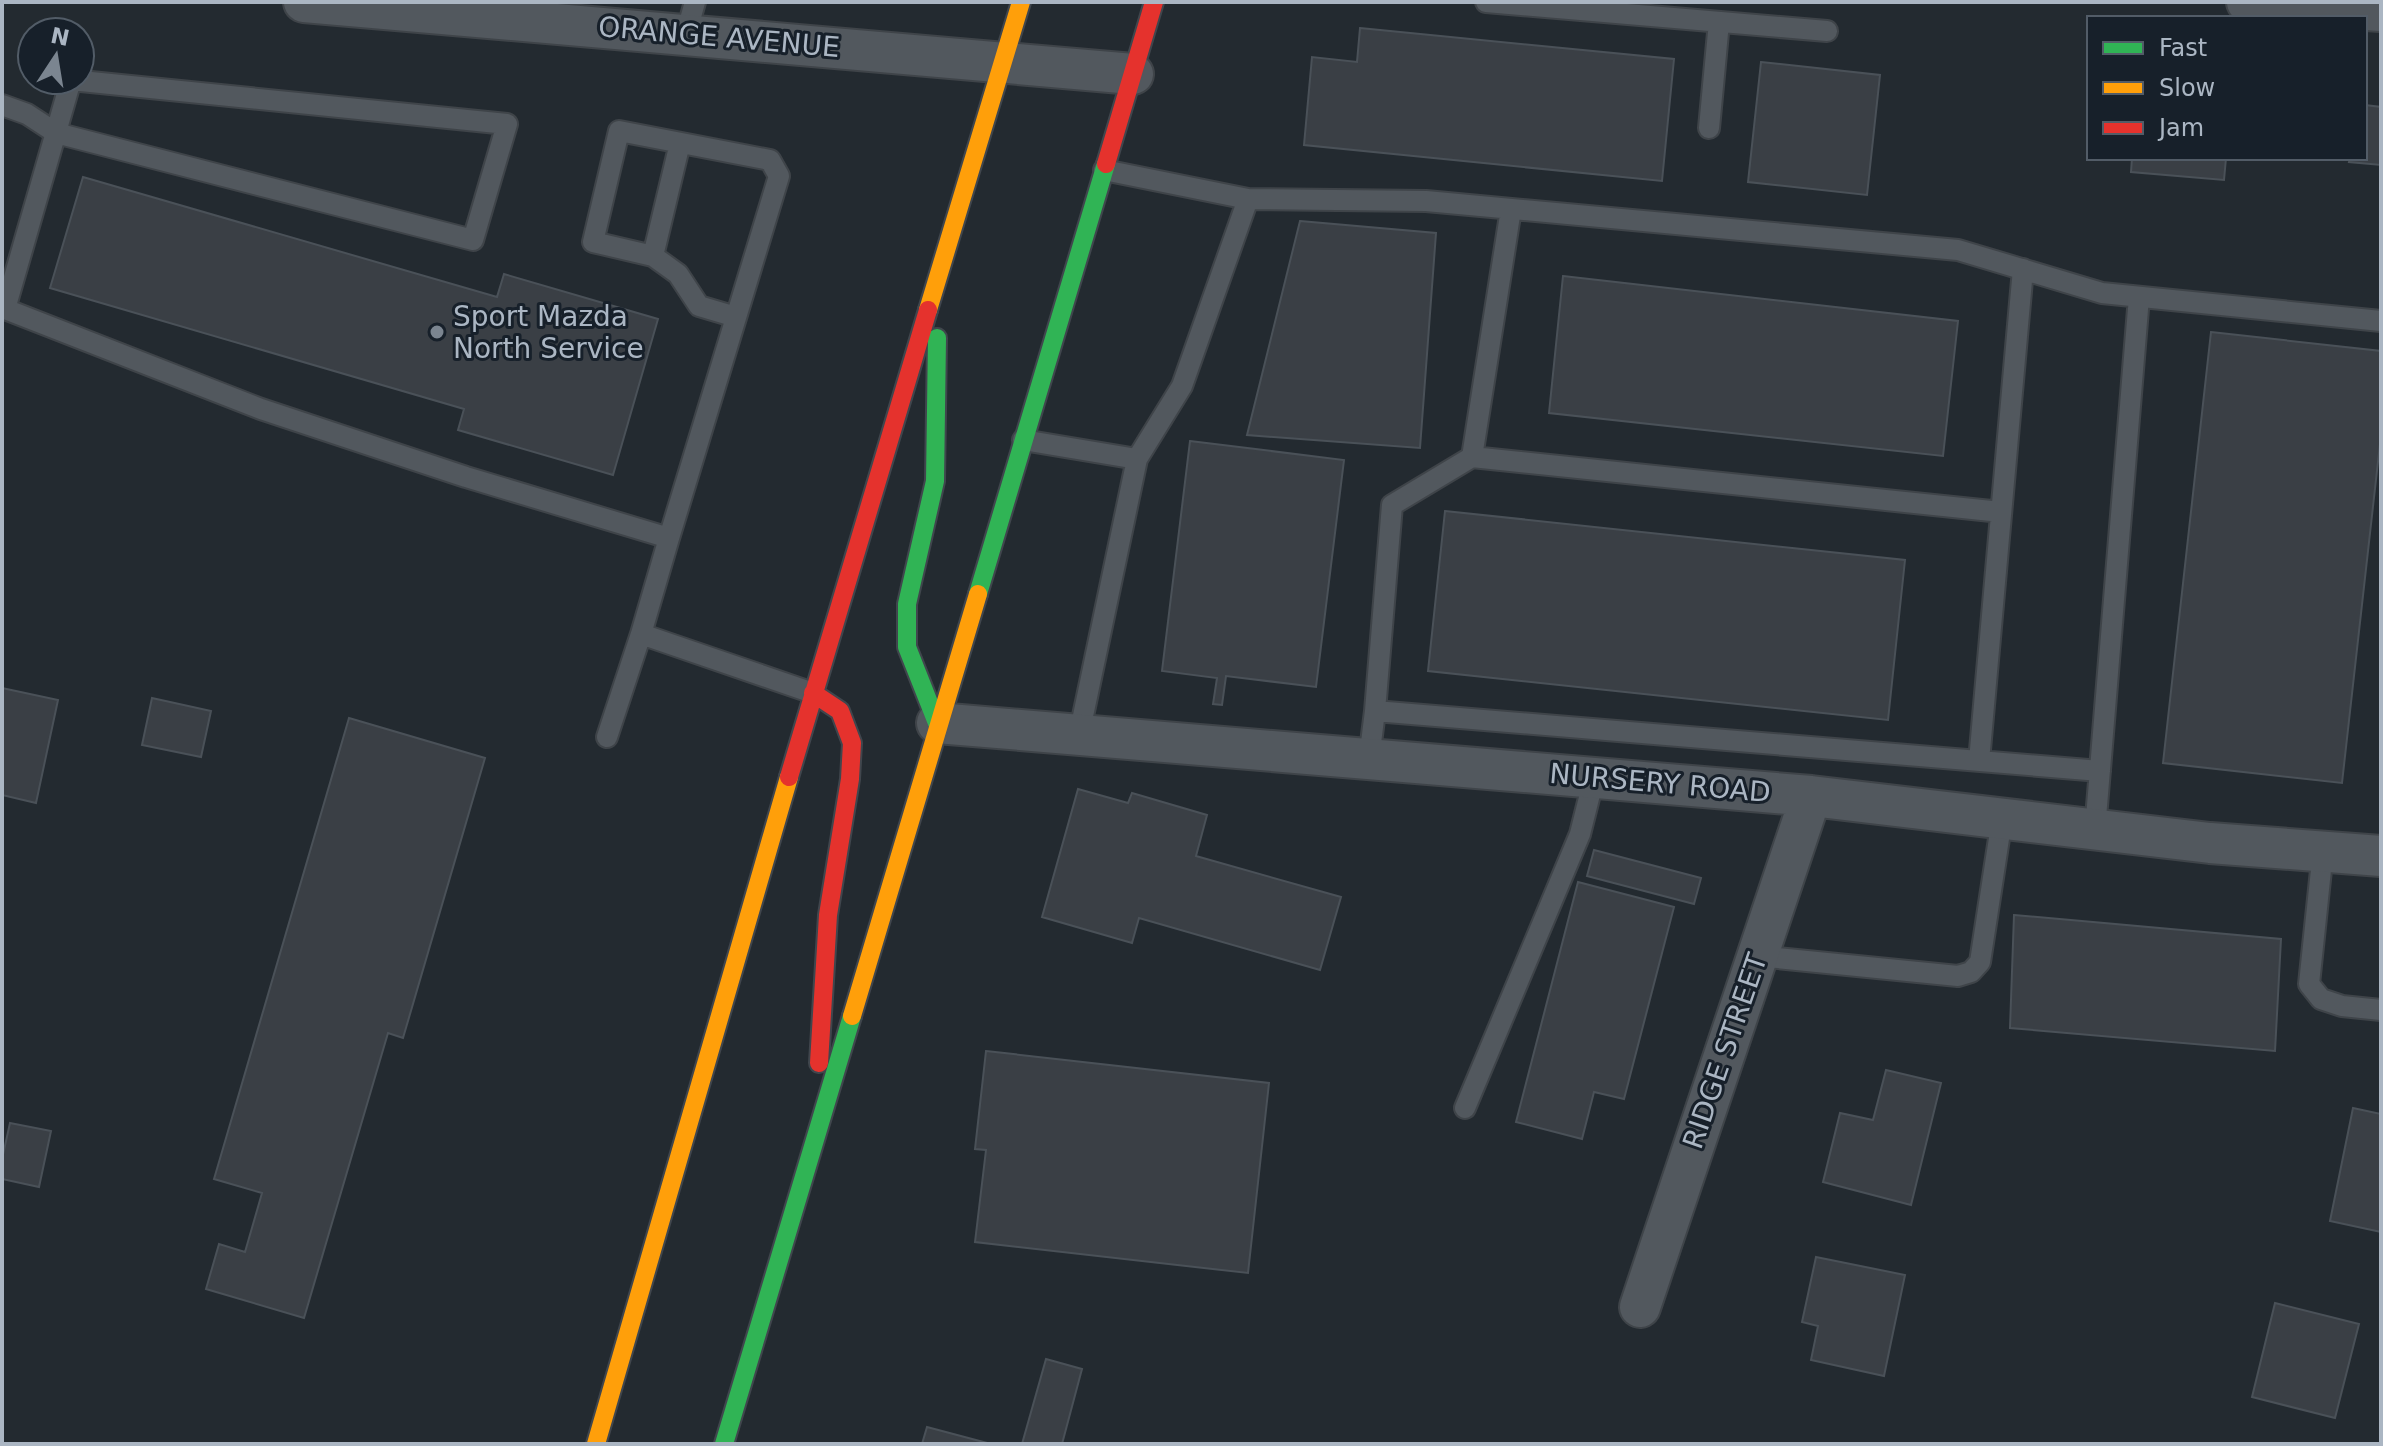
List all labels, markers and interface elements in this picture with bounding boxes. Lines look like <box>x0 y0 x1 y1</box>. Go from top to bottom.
street label: ORANGE AVENUE <box>597 10 841 64</box>
north arrow <box>16 16 96 96</box>
legend <box>2087 16 2367 160</box>
text: N <box>48 23 72 51</box>
text: Fast <box>2159 34 2207 62</box>
text: Slow <box>2159 74 2215 102</box>
text: Jam <box>2157 114 2204 142</box>
place label: Sport Mazda North Service <box>453 300 644 365</box>
marker: Sport Mazda North Service <box>428 323 446 341</box>
street label: NURSERY ROAD <box>1548 757 1772 809</box>
street label: RIDGE STREET <box>1676 948 1774 1153</box>

